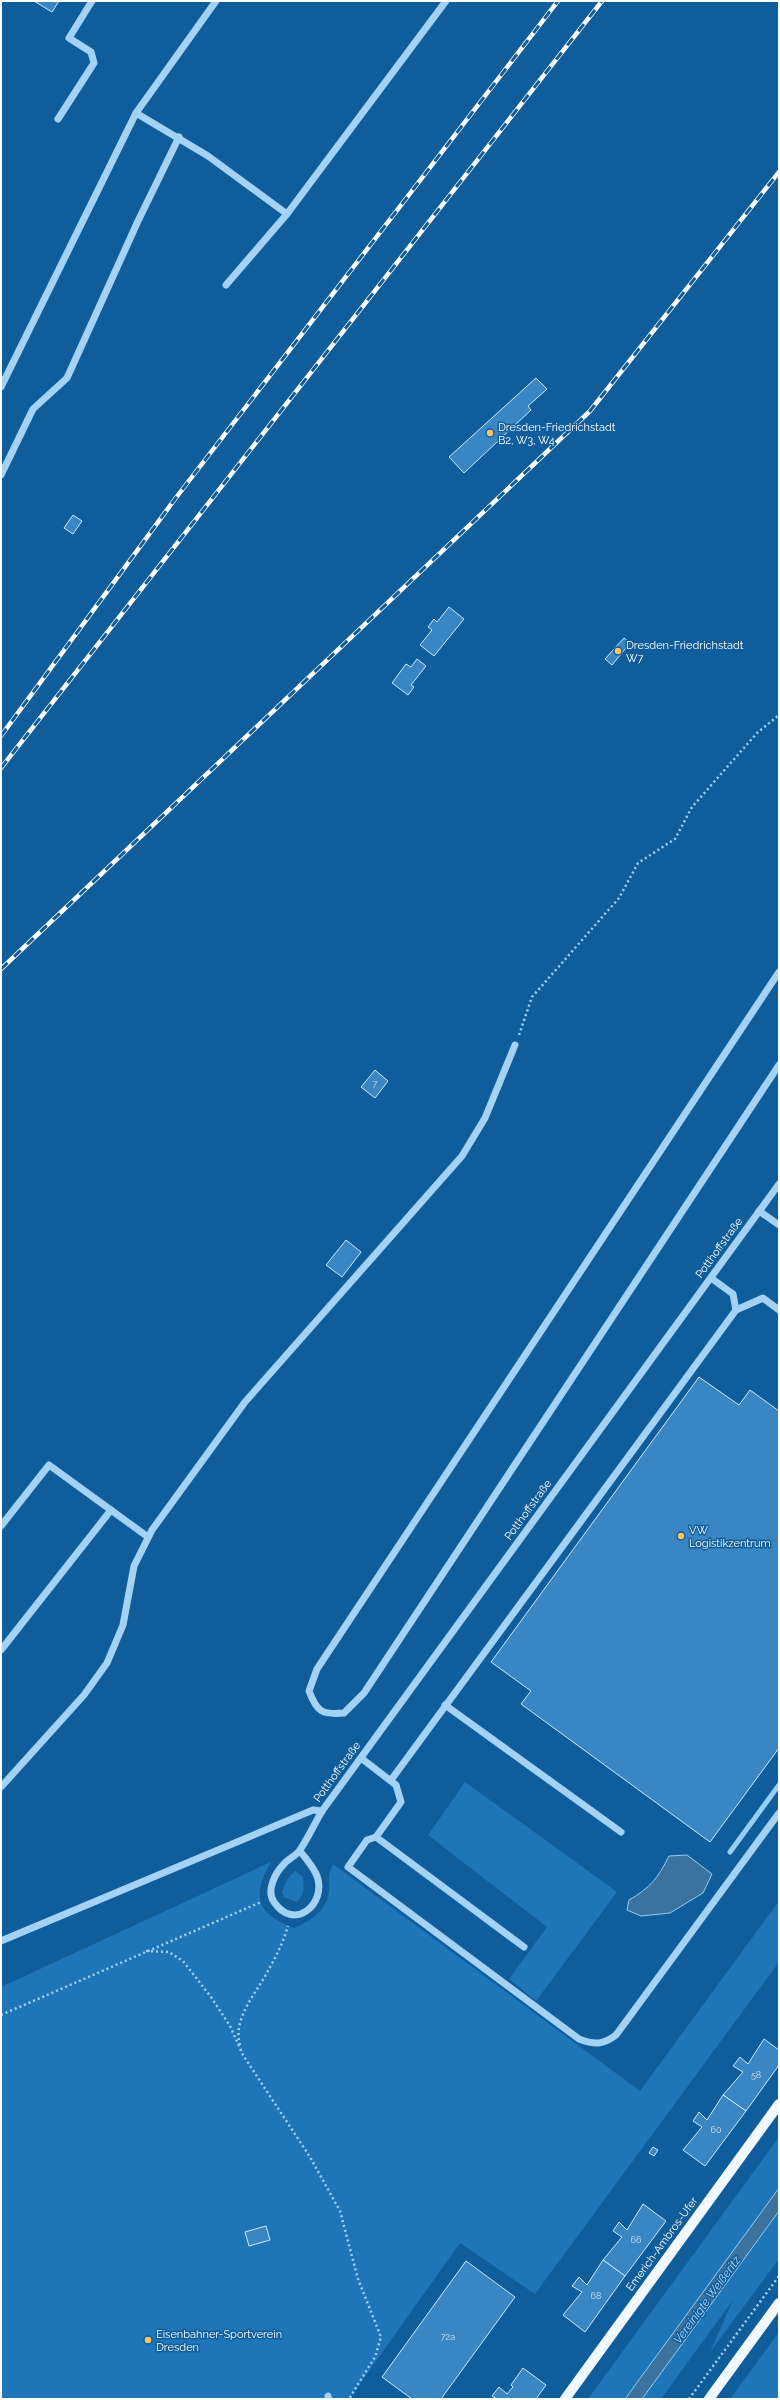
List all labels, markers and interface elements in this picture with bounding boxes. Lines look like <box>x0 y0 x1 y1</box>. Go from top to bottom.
place label: Dresden-Friedrichstadt B2, W3, W4 <box>498 421 616 447</box>
marker: Dresden-Friedrichstadt B2, W3, W4 <box>485 428 495 438</box>
place label: Dresden-Friedrichstadt W7 <box>626 639 744 665</box>
marker: Dresden-Friedrichstadt W7 <box>613 646 623 656</box>
house number: 7 <box>373 1079 378 1089</box>
street label: Potthoffstraße <box>693 1215 745 1281</box>
street label: Potthoffstraße <box>502 1477 554 1543</box>
place label: VW Logistikzentrum <box>689 1524 771 1550</box>
marker: VW Logistikzentrum <box>676 1531 686 1541</box>
street label: Potthoffstraße <box>311 1739 363 1805</box>
house number: 58 <box>751 2070 761 2080</box>
house number: 60 <box>711 2125 722 2135</box>
street label: Emerich-Ambros-Ufer <box>624 2194 701 2294</box>
house number: 66 <box>631 2235 642 2245</box>
water label: Vereinigte Weißeritz <box>671 2253 744 2346</box>
house number: 68 <box>591 2291 601 2301</box>
place label: Eisenbahner-Sportverein Dresden <box>156 2328 282 2354</box>
house number: 72a <box>441 2332 455 2342</box>
marker: Eisenbahner-Sportverein Dresden <box>143 2335 153 2345</box>

